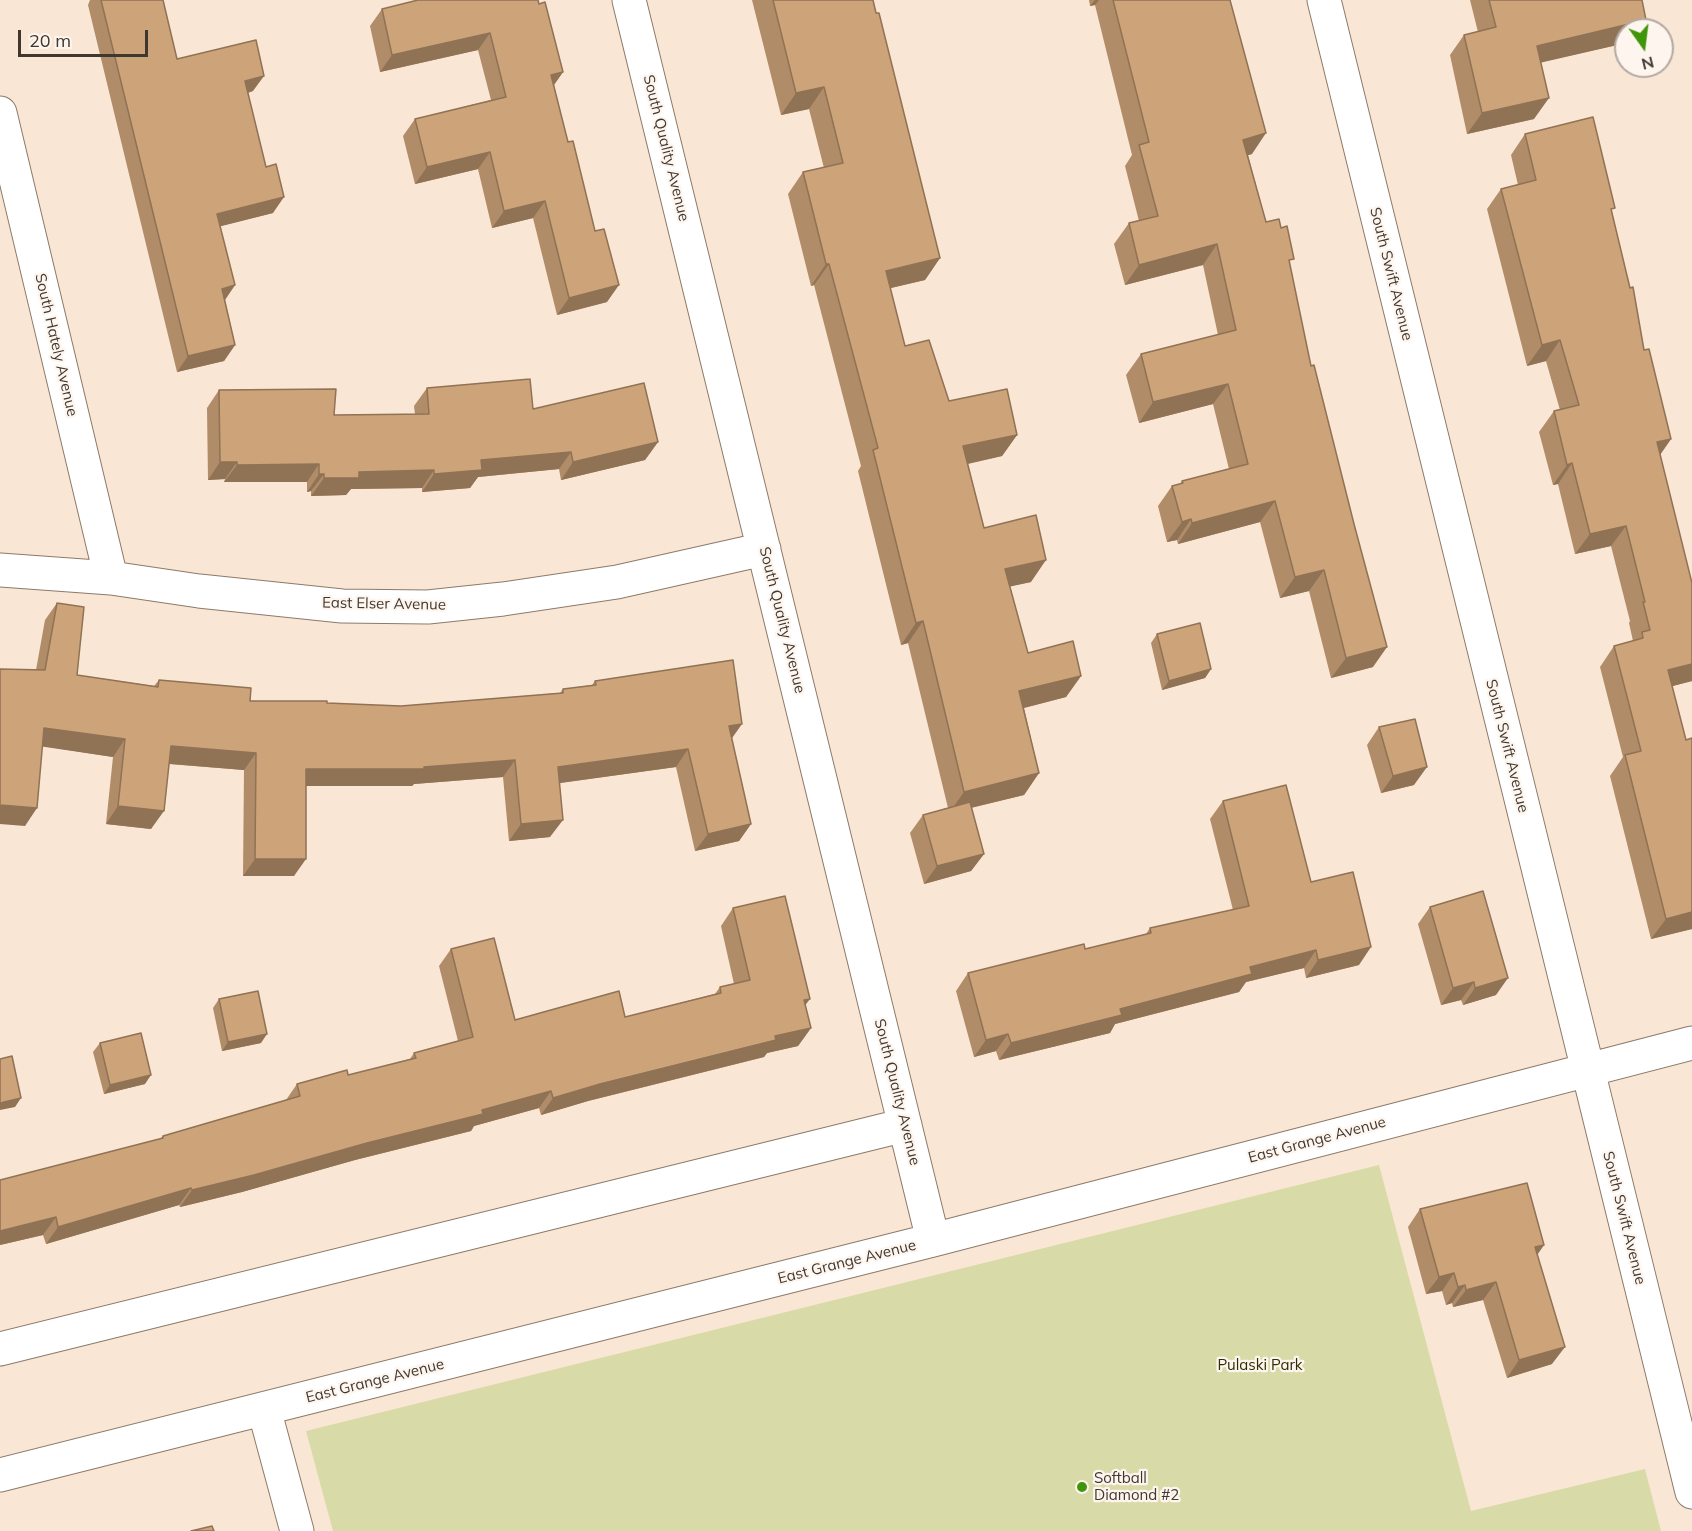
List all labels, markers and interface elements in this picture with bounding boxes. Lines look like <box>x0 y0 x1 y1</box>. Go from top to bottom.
scale bar <box>21 18 152 56</box>
north arrow <box>1614 18 1674 78</box>
text: 20 m <box>29 29 71 52</box>
text: N <box>1640 52 1656 75</box>
street label: South Quality Avenue <box>639 73 693 223</box>
street label: South Swift Avenue <box>1366 206 1416 342</box>
street label: South Hately Avenue <box>31 272 81 418</box>
street label: South Quality Avenue <box>755 545 809 695</box>
street label: East Elser Avenue <box>322 594 446 614</box>
street label: South Swift Avenue <box>1482 678 1532 814</box>
street label: South Quality Avenue <box>870 1017 924 1167</box>
street label: East Grange Avenue <box>1246 1113 1388 1167</box>
street label: South Swift Avenue <box>1599 1150 1649 1286</box>
street label: East Grange Avenue <box>776 1236 918 1288</box>
street label: East Grange Avenue <box>304 1355 446 1407</box>
park label: Pulaski Park <box>1217 1356 1303 1374</box>
place label: Softball Diamond #2 <box>1094 1469 1179 1504</box>
marker: Softball Diamond #2 <box>1075 1480 1089 1494</box>

